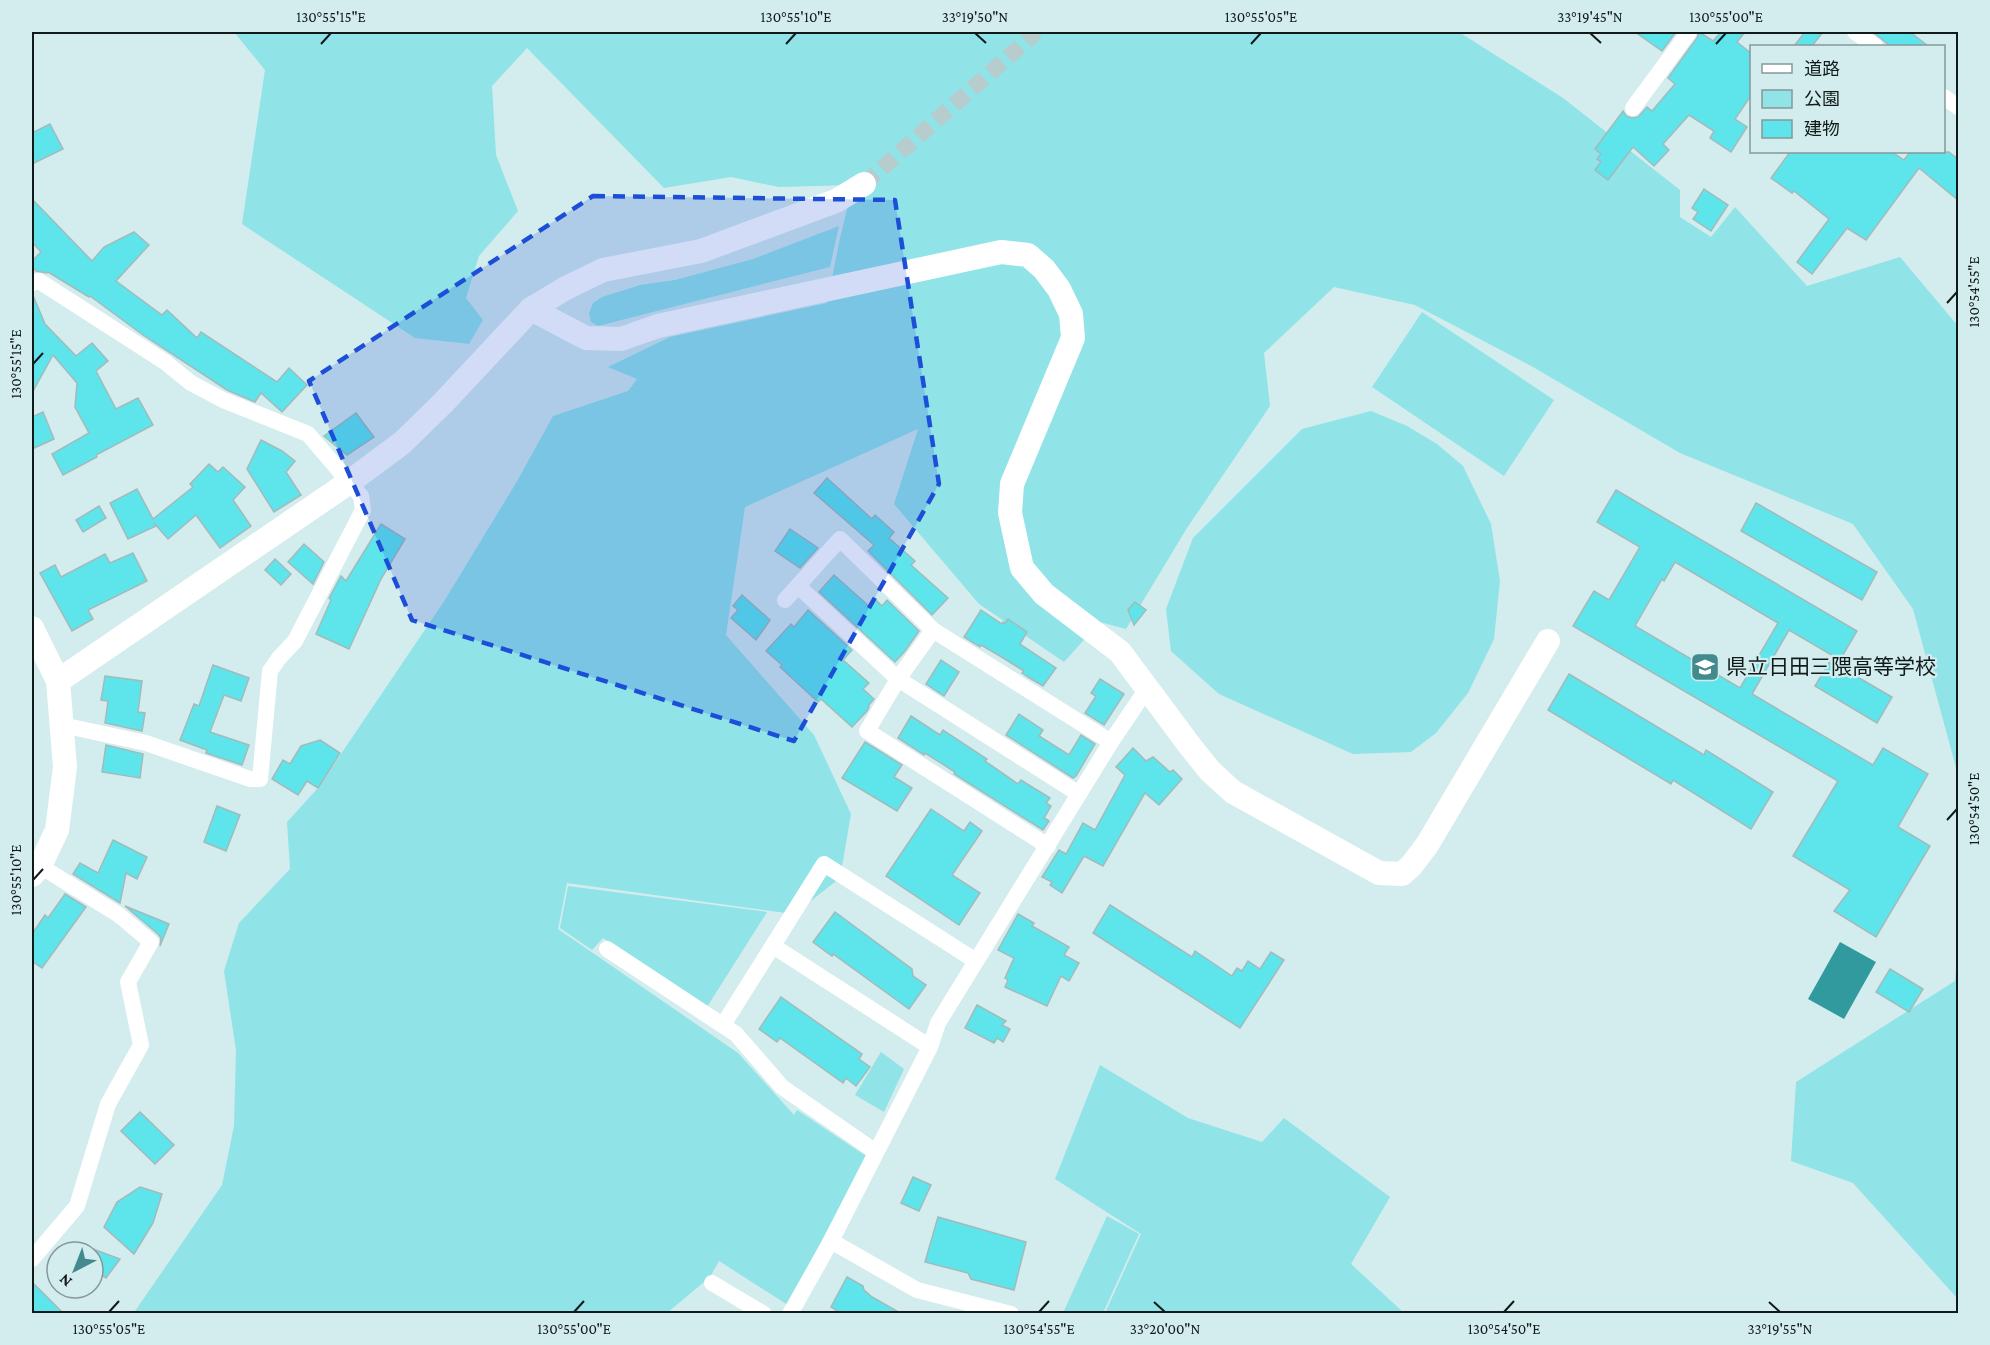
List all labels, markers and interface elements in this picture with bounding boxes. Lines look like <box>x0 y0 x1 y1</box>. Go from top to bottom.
text: 130°55'15"E <box>296 9 366 25</box>
text: 130°55'10"E <box>761 9 831 25</box>
text: 33°19'50"N <box>942 9 1008 25</box>
text: 130°55'05"E <box>1225 9 1297 25</box>
text: 33°19'45"N <box>1557 9 1623 25</box>
text: 130°55'00"E <box>1689 9 1763 25</box>
legend <box>1750 45 1945 153</box>
text: 道路 <box>1804 59 1840 79</box>
text: 公園 <box>1804 89 1840 109</box>
text: 建物 <box>1804 119 1840 139</box>
text: 130°54'55"E <box>1966 256 1982 328</box>
text: 130°55'15"E <box>8 329 24 399</box>
school or university icon: 県立日田三隈高等学校 <box>1689 651 1721 683</box>
place label: 県立日田三隈高等学校 <box>1726 655 1936 679</box>
text: 130°54'50"E <box>1966 773 1982 845</box>
text: 130°55'10"E <box>8 845 24 915</box>
north arrow <box>45 1240 105 1300</box>
text: N <box>55 1271 75 1291</box>
text: 130°55'05"E <box>73 1321 145 1337</box>
text: 130°55'00"E <box>537 1321 611 1337</box>
text: 130°54'55"E <box>1003 1321 1075 1337</box>
text: 33°20'00"N <box>1130 1321 1200 1337</box>
text: 130°54'50"E <box>1468 1321 1540 1337</box>
text: 33°19'55"N <box>1748 1321 1813 1337</box>

